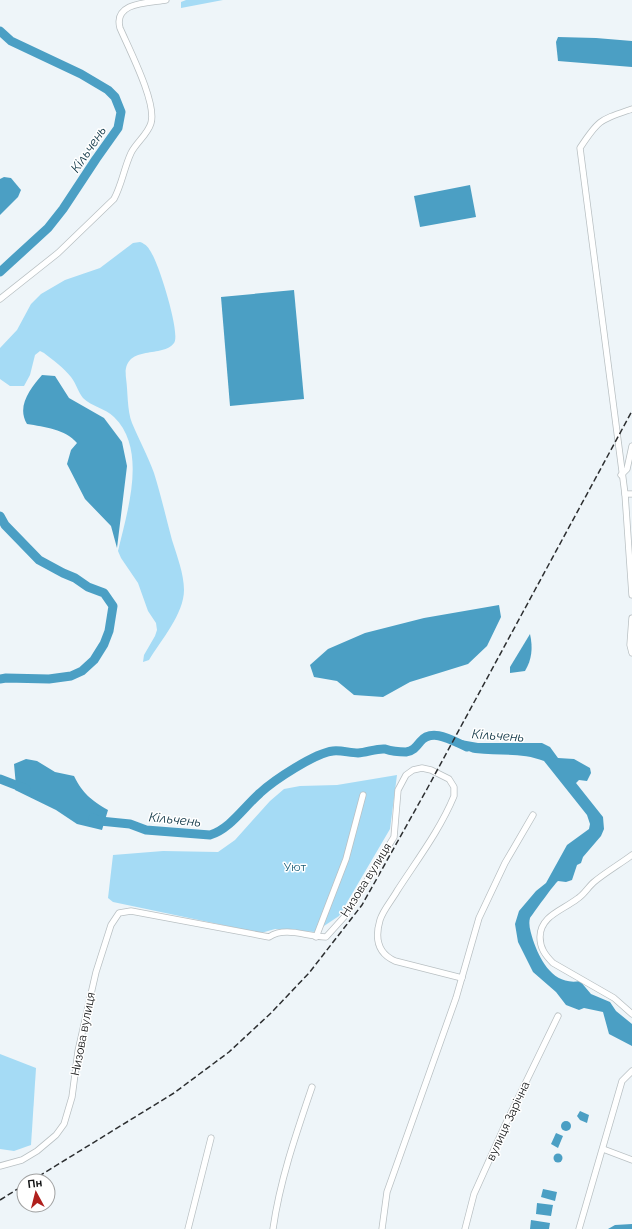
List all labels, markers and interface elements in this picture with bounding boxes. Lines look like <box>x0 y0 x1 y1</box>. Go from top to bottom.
water label: Кільчень <box>68 123 109 175</box>
water label: Кільчень <box>471 726 525 745</box>
water label: Кільчень <box>148 809 202 830</box>
street label: Низова вулиця <box>338 840 394 920</box>
park label: Уют <box>284 860 307 874</box>
street label: Низова вулиця <box>68 991 98 1077</box>
street label: вулиця Зарічна <box>483 1079 533 1163</box>
north arrow <box>16 1173 56 1213</box>
text: Пн <box>27 1176 43 1191</box>

